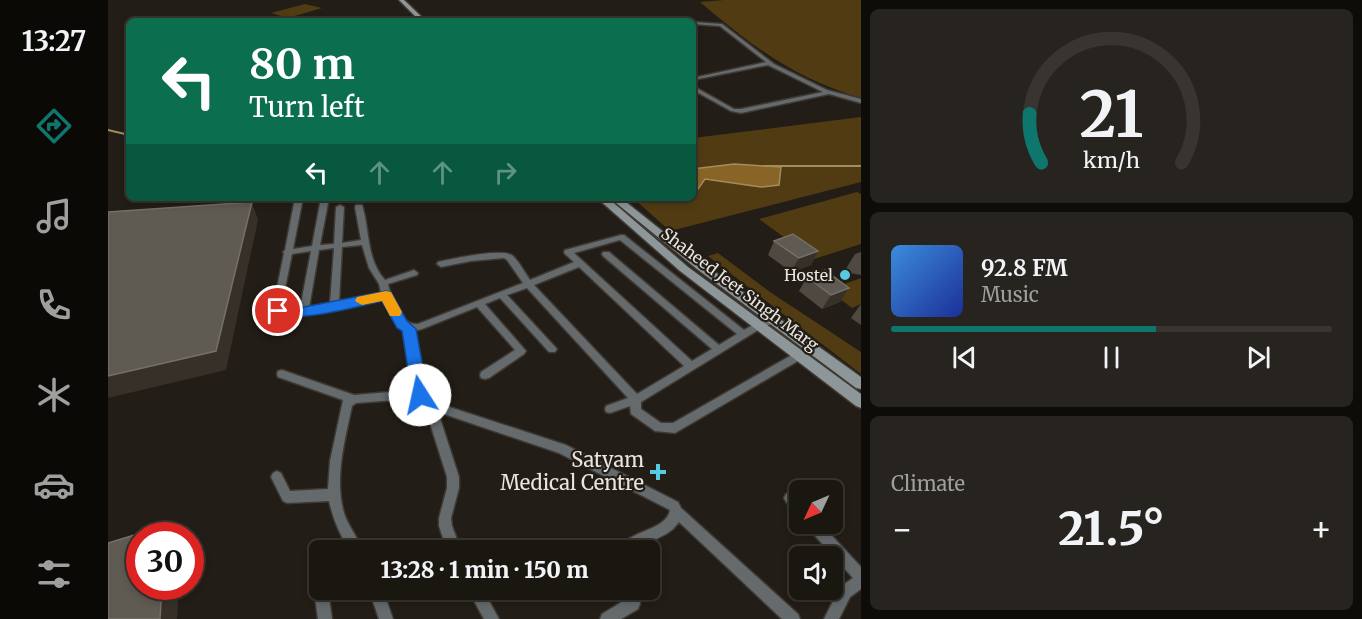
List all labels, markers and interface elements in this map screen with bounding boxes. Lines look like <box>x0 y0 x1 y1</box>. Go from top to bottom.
text: 13:27 <box>22 24 86 58</box>
text: 80 m <box>249 38 355 90</box>
icon: left <box>150 42 228 120</box>
text: 21 <box>1080 76 1143 154</box>
text: Turn left <box>249 90 364 124</box>
icon: directions <box>33 105 75 147</box>
text: km/h <box>1083 148 1140 175</box>
icon: left <box>300 156 333 189</box>
icon: ahead <box>363 156 396 189</box>
icon: ahead <box>426 156 459 189</box>
icon: right <box>489 156 522 189</box>
icon: music <box>33 195 75 237</box>
street label: Shaheed Jeet Singh Marg <box>657 223 823 355</box>
text: 92.8 FM <box>981 254 1068 282</box>
place label: Hostel <box>784 265 833 285</box>
marker: Hostel <box>838 268 852 282</box>
text: Music <box>981 282 1039 307</box>
icon: phone <box>33 284 75 326</box>
pin <box>252 285 303 336</box>
icon: arrive <box>261 294 294 327</box>
icon: previous <box>948 341 981 374</box>
icon: pause <box>1095 341 1128 374</box>
icon: next <box>1242 341 1275 374</box>
position arrow <box>388 363 452 427</box>
icon: climate <box>33 374 75 416</box>
place label: Satyam Medical Centre <box>500 447 644 495</box>
marker: Satyam Medical Centre <box>649 463 667 481</box>
icon: car <box>33 464 75 506</box>
text: Climate <box>891 471 965 496</box>
north arrow <box>789 480 843 534</box>
map controls <box>789 480 843 600</box>
text: 21.5° <box>1058 501 1165 557</box>
text: − <box>891 509 913 550</box>
text: + <box>1310 509 1332 550</box>
speed limit sign: 30 <box>126 522 204 600</box>
button: sound <box>789 546 843 600</box>
icon: filters <box>33 553 75 595</box>
text: 13:28 · 1 min · 150 m <box>381 556 588 584</box>

